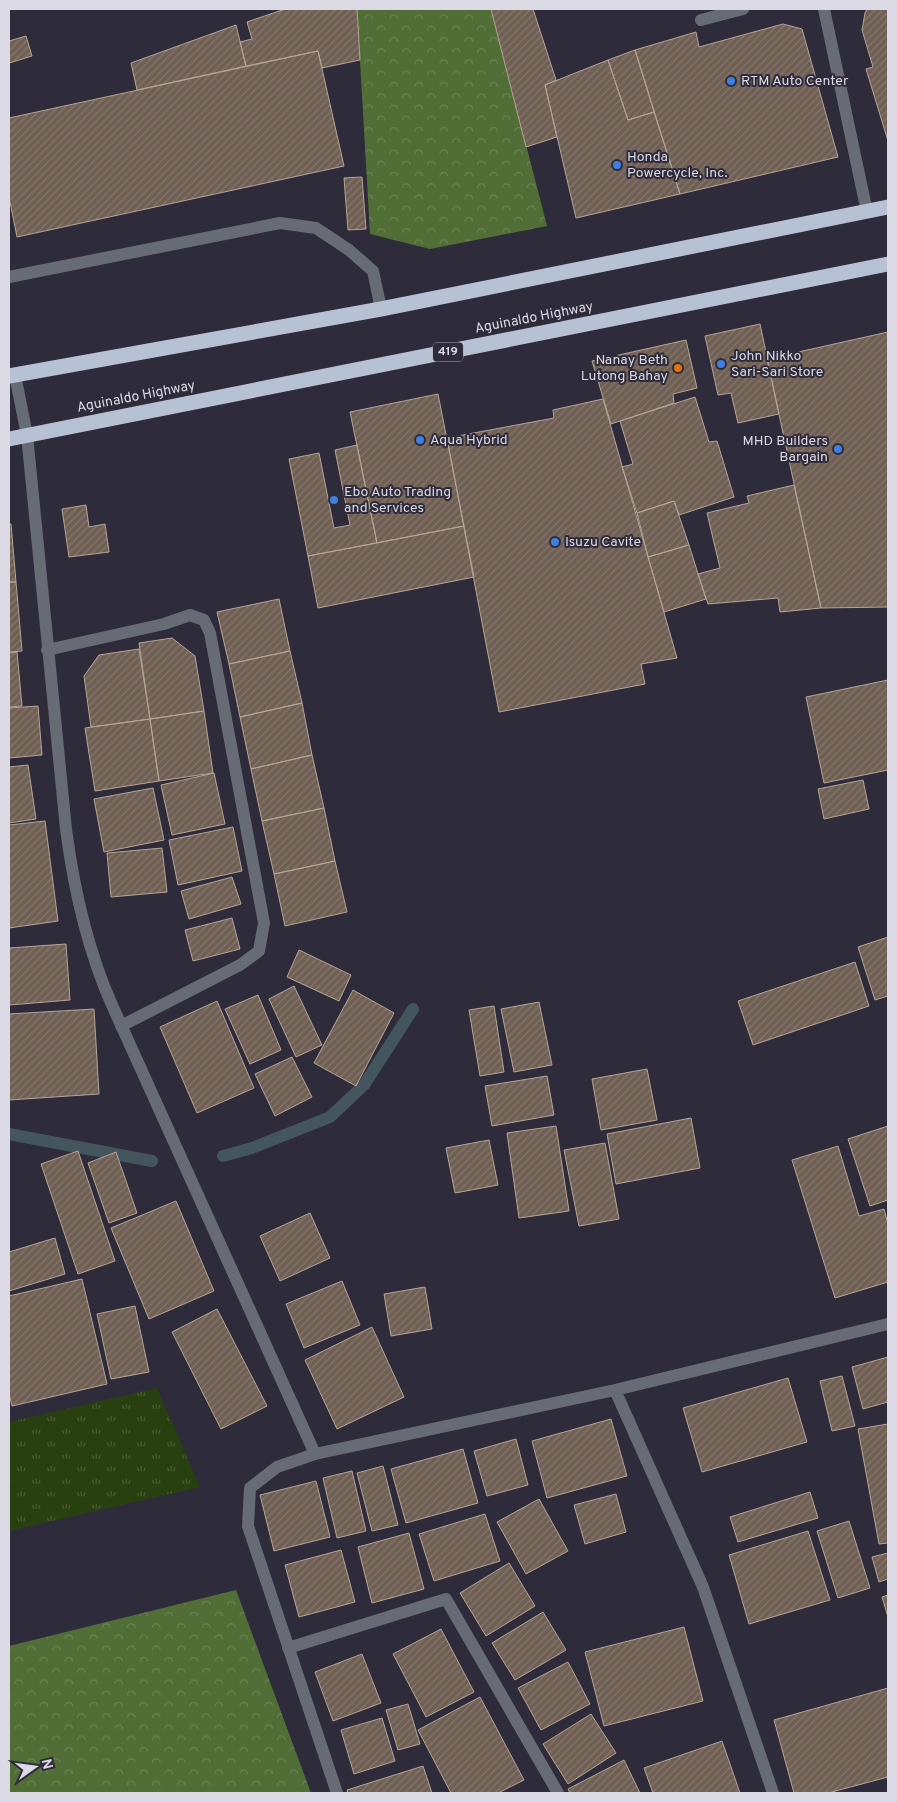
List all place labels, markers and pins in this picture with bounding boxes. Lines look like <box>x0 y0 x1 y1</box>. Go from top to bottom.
place label: RTM Auto Center <box>741 73 849 90</box>
marker: RTM Auto Center <box>725 75 737 87</box>
place label: Honda Powercycle, Inc. <box>627 149 728 182</box>
marker: Honda Powercycle, Inc. <box>611 159 623 171</box>
place label: John Nikko Sari-Sari Store <box>731 348 823 381</box>
place label: Nanay Beth Lutong Bahay <box>581 352 668 385</box>
marker: John Nikko Sari-Sari Store <box>715 358 727 370</box>
marker: Nanay Beth Lutong Bahay <box>672 362 684 374</box>
place label: Aqua Hybrid <box>430 432 508 449</box>
place label: MHD Builders Bargain <box>743 433 828 466</box>
marker: Aqua Hybrid <box>414 434 426 446</box>
marker: MHD Builders Bargain <box>832 443 844 455</box>
place label: Ebo Auto Trading and Services <box>344 484 451 517</box>
marker: Ebo Auto Trading and Services <box>328 494 340 506</box>
place label: Isuzu Cavite <box>565 534 641 551</box>
marker: Isuzu Cavite <box>549 536 561 548</box>

